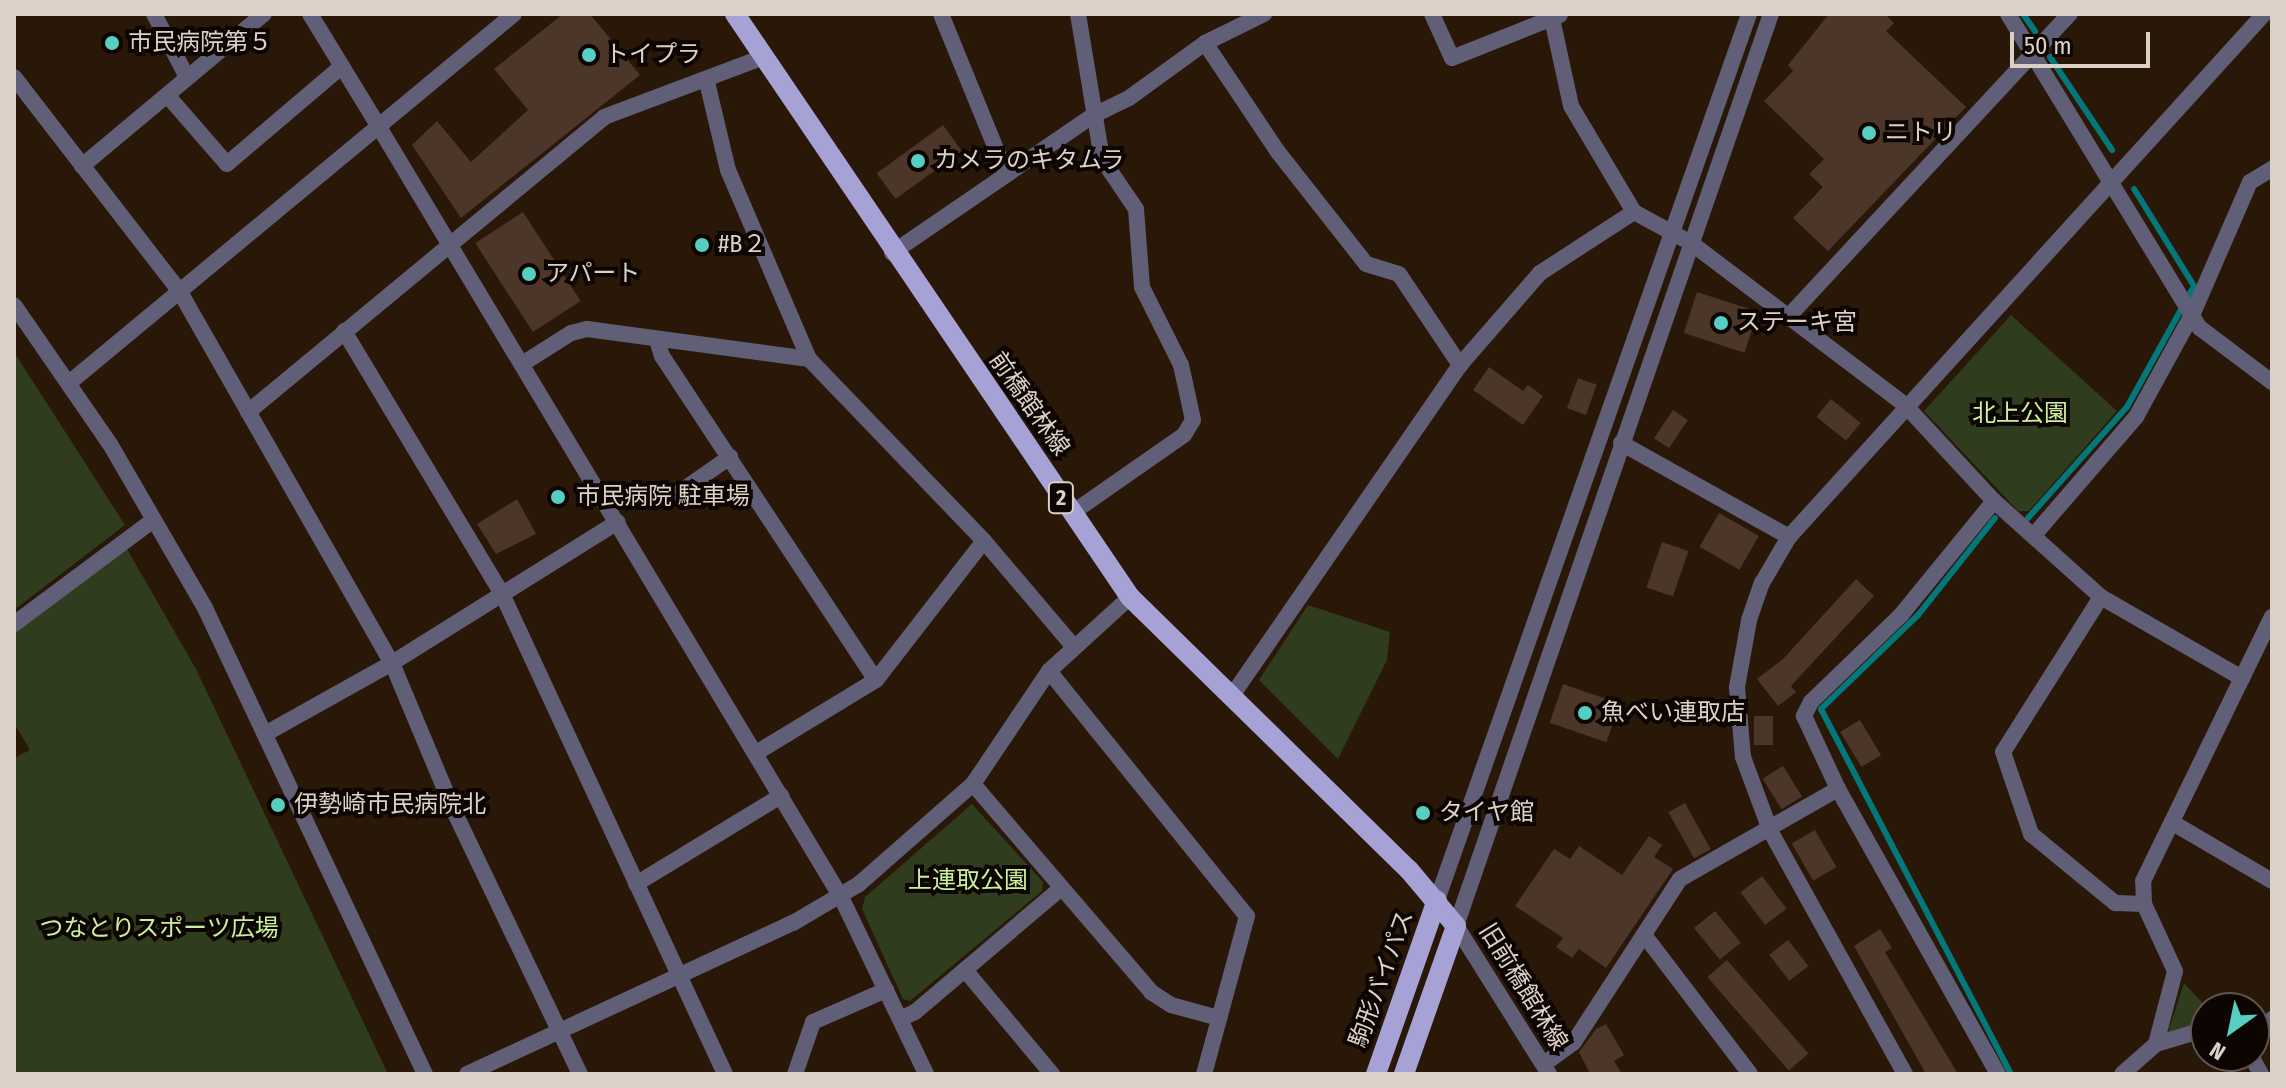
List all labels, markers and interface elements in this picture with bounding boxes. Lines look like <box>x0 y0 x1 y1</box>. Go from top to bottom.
scale bar <box>2014 16 2154 66</box>
place label: 市民病院第５ <box>128 29 272 57</box>
text: 50 m <box>2024 32 2072 60</box>
marker: 市民病院第５ <box>103 34 121 52</box>
place label: トイプラ <box>605 41 701 69</box>
marker: トイプラ <box>580 46 598 64</box>
place label: ニトリ <box>1885 119 1957 147</box>
marker: ニトリ <box>1860 124 1878 142</box>
place label: カメラのキタムラ <box>934 147 1126 175</box>
marker: カメラのキタムラ <box>909 152 927 170</box>
place label: #B２ <box>718 231 766 259</box>
marker: #B２ <box>693 236 711 254</box>
place label: アパート <box>545 260 641 288</box>
marker: アパート <box>520 265 538 283</box>
place label: ステーキ宮 <box>1737 309 1857 337</box>
marker: ステーキ宮 <box>1712 314 1730 332</box>
street label: 前橋館林線 <box>983 347 1075 461</box>
park label: 北上公園 <box>1972 400 2068 428</box>
road number: 2 <box>1047 480 1075 516</box>
place label: 市民病院 駐車場 <box>576 483 750 511</box>
marker: 市民病院 駐車場 <box>547 486 569 508</box>
place label: 魚べい連取店 <box>1601 699 1745 727</box>
marker: 魚べい連取店 <box>1576 704 1594 722</box>
place label: 伊勢崎市民病院北 <box>294 791 486 819</box>
marker: 伊勢崎市民病院北 <box>269 796 287 814</box>
place label: タイヤ館 <box>1439 799 1535 827</box>
marker: タイヤ館 <box>1414 804 1432 822</box>
park label: 上連取公園 <box>908 867 1028 895</box>
street label: 駒形バイパス <box>1344 906 1420 1052</box>
park label: つなとりスポーツ広場 <box>39 915 279 943</box>
street label: 旧前橋館林線 <box>1473 918 1573 1056</box>
north arrow <box>2190 992 2270 1072</box>
text: N <box>2205 1036 2231 1066</box>

